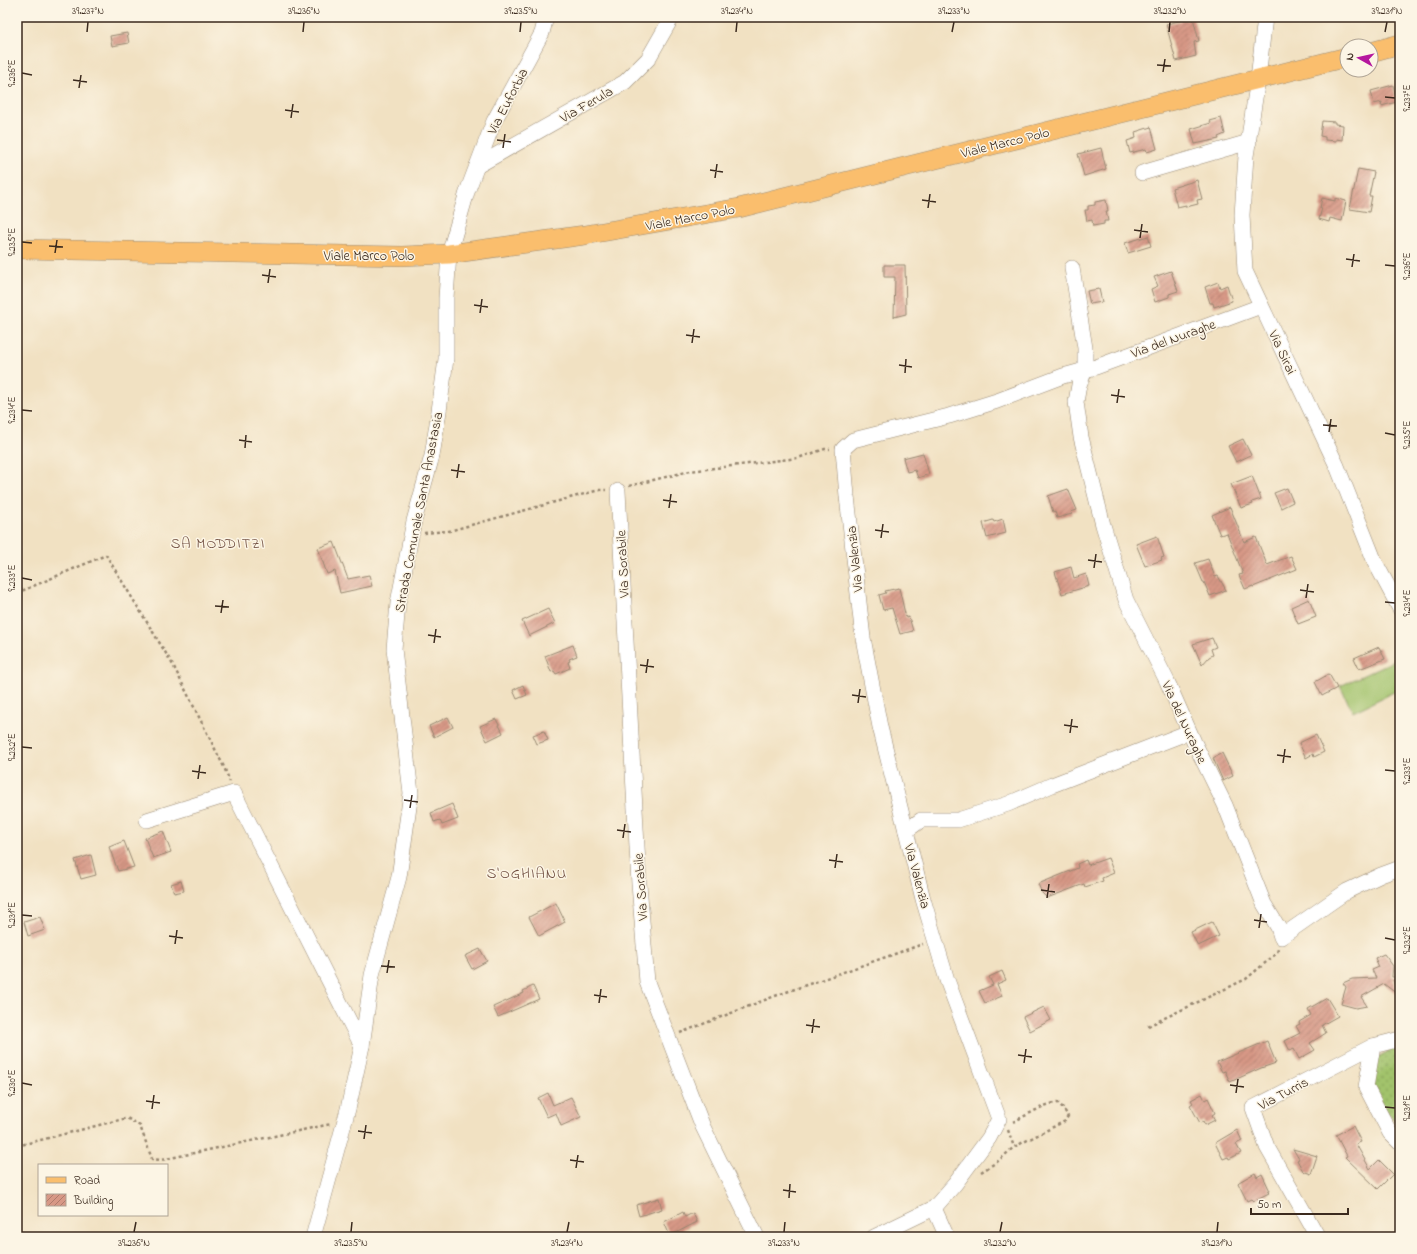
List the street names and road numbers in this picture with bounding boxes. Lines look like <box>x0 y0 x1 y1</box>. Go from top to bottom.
street label: Via Euforbia <box>482 65 534 139</box>
street label: Via Ferula <box>555 82 617 129</box>
street label: Viale Marco Polo <box>958 122 1052 165</box>
street label: Viale Marco Polo <box>643 200 737 238</box>
street label: Viale Marco Polo <box>323 246 414 267</box>
street label: Via del Nuraghe <box>1127 314 1220 366</box>
street label: Via Sirai <box>1262 326 1301 378</box>
street label: Strada Comunale Santa Anastasia <box>390 410 449 614</box>
street label: Via Valenzia <box>842 525 870 594</box>
street label: Via Sorabile <box>611 529 636 599</box>
street label: Via del Nuraghe <box>1154 677 1212 768</box>
street label: Via Valenzia <box>898 841 935 911</box>
street label: Via Sorabile <box>629 852 654 922</box>
street label: Via Turris <box>1254 1072 1313 1117</box>

